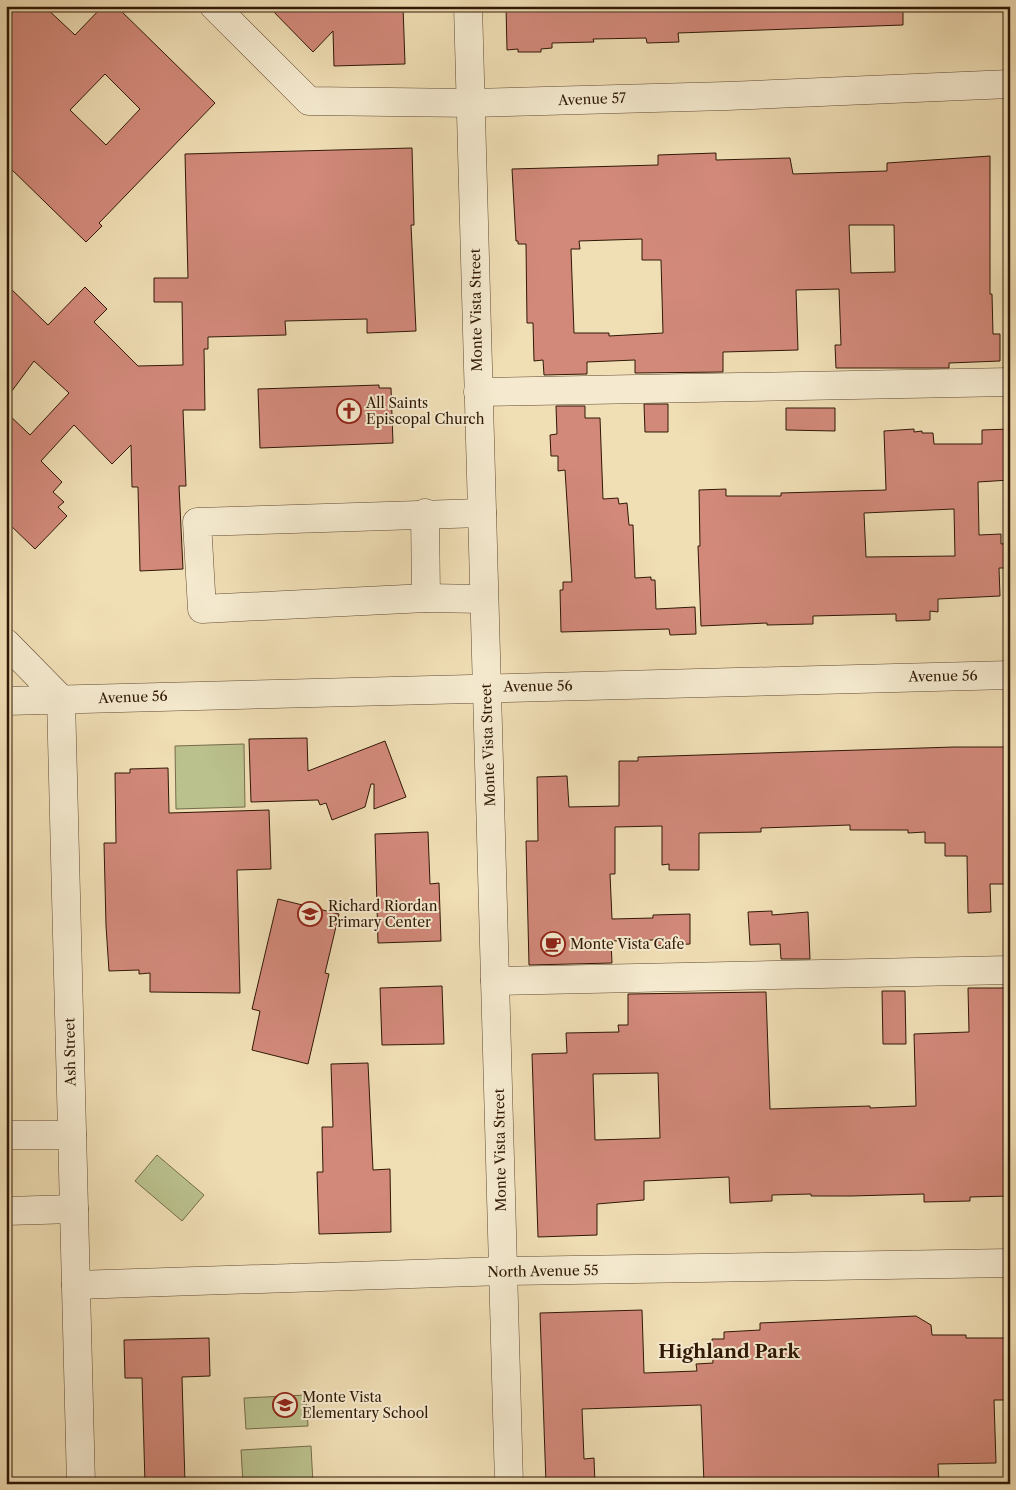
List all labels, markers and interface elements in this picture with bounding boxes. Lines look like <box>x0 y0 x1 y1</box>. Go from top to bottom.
street label: Avenue 57 <box>557 89 626 109</box>
street label: Monte Vista Street <box>466 248 486 372</box>
place label: All Saints Episcopal Church <box>365 394 485 428</box>
church icon: All Saints Episcopal Church <box>336 398 362 424</box>
street label: Avenue 56 <box>907 666 978 686</box>
street label: Avenue 56 <box>502 676 573 696</box>
street label: Monte Vista Street <box>477 683 499 807</box>
street label: Avenue 56 <box>97 687 168 707</box>
place label: Richard Riordan Primary Center <box>328 897 438 931</box>
school or university icon: Richard Riordan Primary Center <box>297 901 323 927</box>
cafe icon: Monte Vista Cafe <box>540 931 566 957</box>
place label: Monte Vista Cafe <box>570 935 684 953</box>
street label: Ash Street <box>60 1017 80 1087</box>
street label: Monte Vista Street <box>490 1088 510 1212</box>
street label: North Avenue 55 <box>487 1261 599 1281</box>
district label: Highland Park <box>658 1340 800 1363</box>
place label: Monte Vista Elementary School <box>302 1388 428 1422</box>
school or university icon: Monte Vista Elementary School <box>272 1392 298 1418</box>

